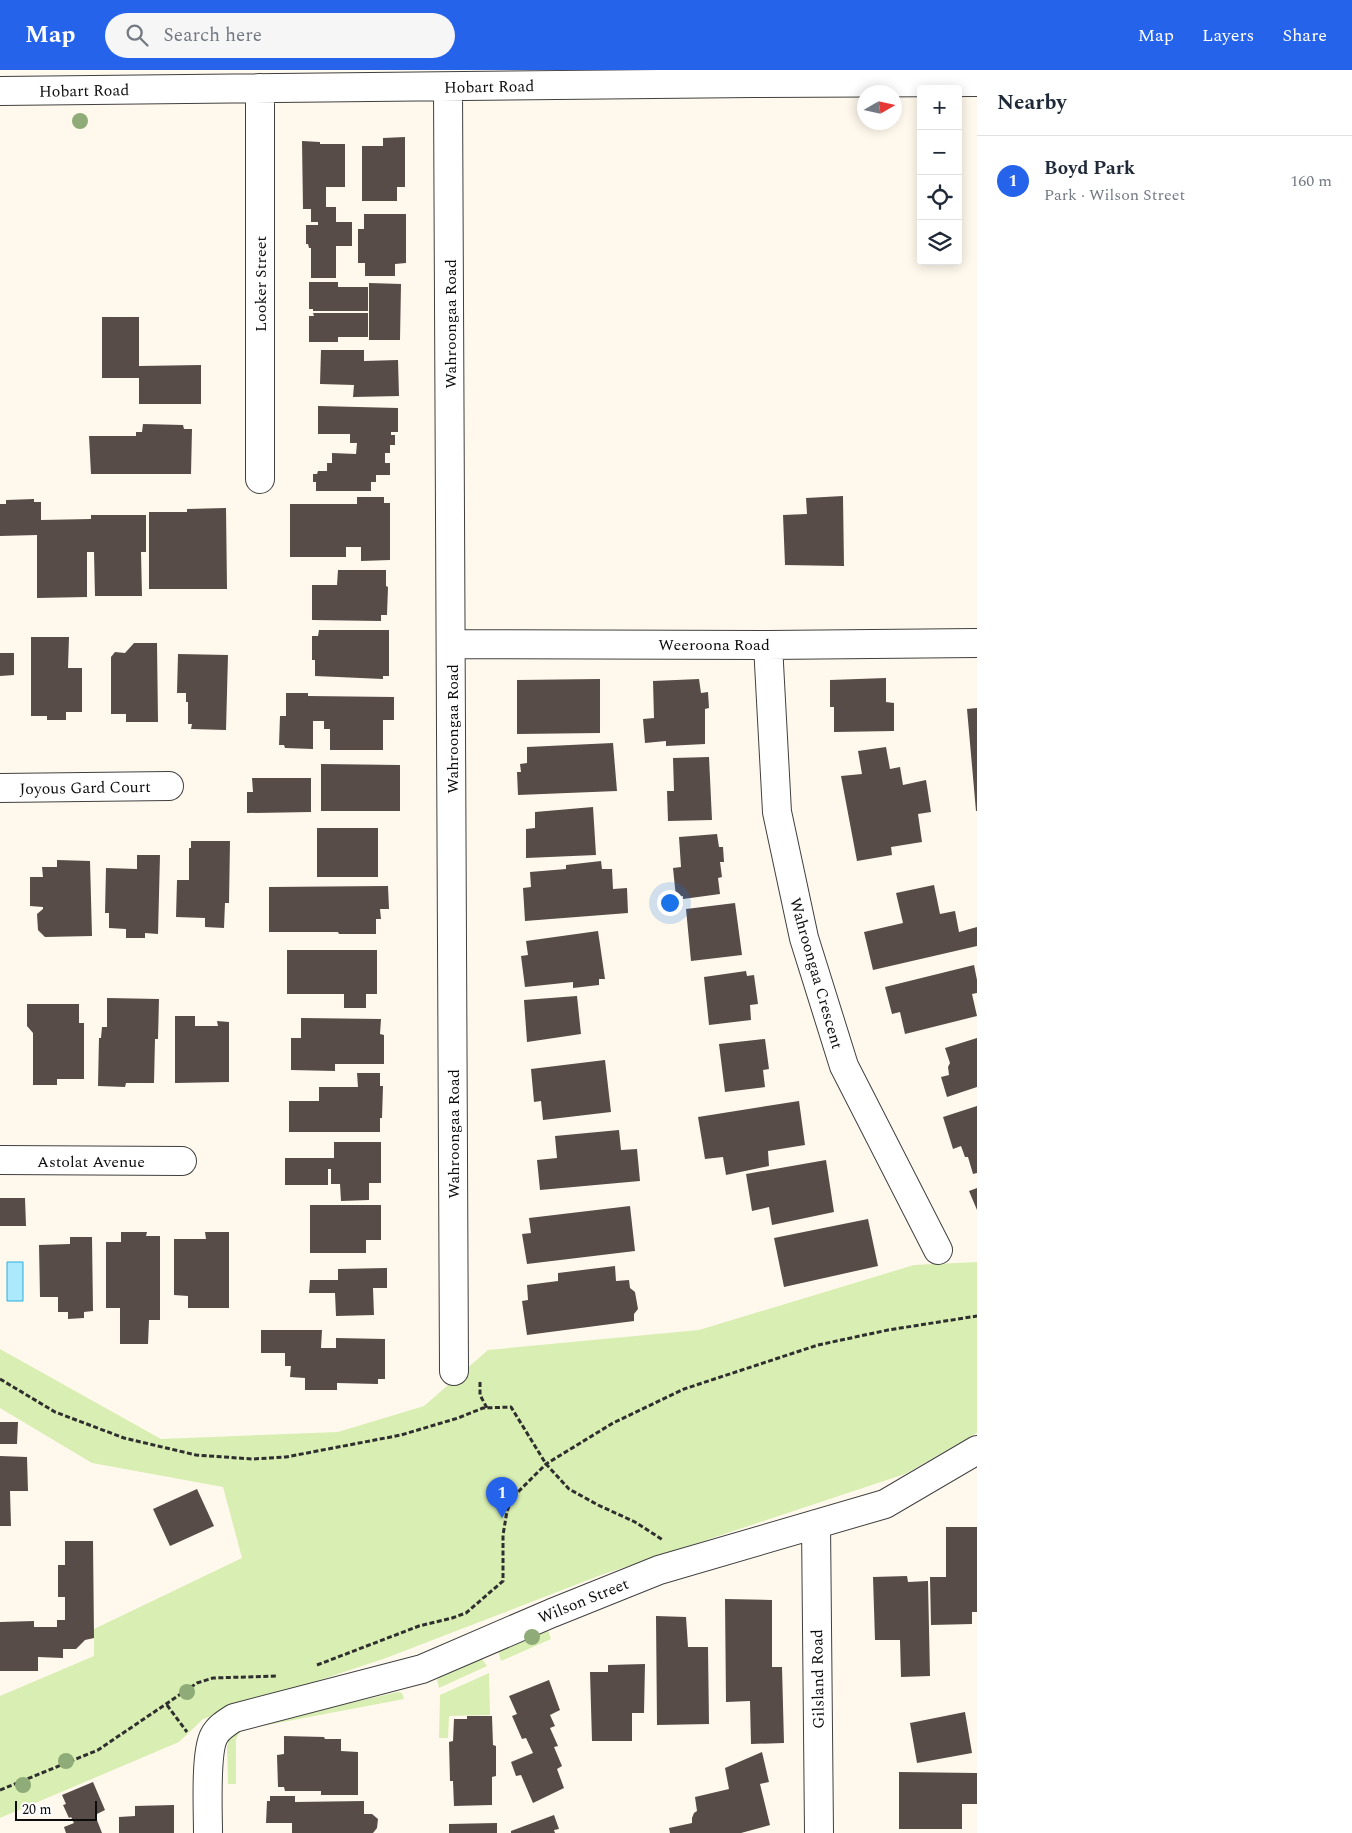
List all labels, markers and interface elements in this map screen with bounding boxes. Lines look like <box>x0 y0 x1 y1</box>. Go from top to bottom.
search box <box>105 13 455 58</box>
text: Map <box>25 17 75 53</box>
icon: search <box>123 21 151 49</box>
text: Search here <box>163 21 262 50</box>
text: Map <box>1138 22 1174 49</box>
text: Layers <box>1202 22 1254 49</box>
text: Share <box>1282 22 1327 49</box>
street label: Hobart Road <box>444 74 535 100</box>
street label: Hobart Road <box>39 78 130 104</box>
north arrow <box>857 85 902 130</box>
map controls <box>917 85 962 265</box>
button: + <box>917 85 962 130</box>
text: Nearby <box>997 87 1067 119</box>
button: − <box>917 130 962 175</box>
text: Boyd Park <box>1044 154 1135 183</box>
text: 1 <box>1009 169 1017 193</box>
text: 160 m <box>1290 169 1332 193</box>
button: locate <box>917 175 962 220</box>
text: Park · Wilson Street <box>1044 183 1185 207</box>
button: layers <box>917 220 962 265</box>
street label: Looker Street <box>249 236 273 332</box>
street label: Wahroongaa Road <box>439 259 463 389</box>
street label: Weeroona Road <box>658 633 770 657</box>
street label: Wahroongaa Road <box>441 664 465 794</box>
street label: Joyous Gard Court <box>19 775 151 801</box>
your location <box>657 890 683 916</box>
street label: Wahroongaa Crescent <box>783 895 849 1052</box>
street label: Wahroongaa Road <box>442 1069 466 1199</box>
street label: Astolat Avenue <box>37 1150 145 1174</box>
pin: 1 <box>486 1477 518 1518</box>
street label: Wilson Street <box>534 1572 633 1630</box>
street label: Gilsland Road <box>805 1629 831 1729</box>
scale bar <box>15 1798 98 1821</box>
text: 20 m <box>22 1799 52 1820</box>

